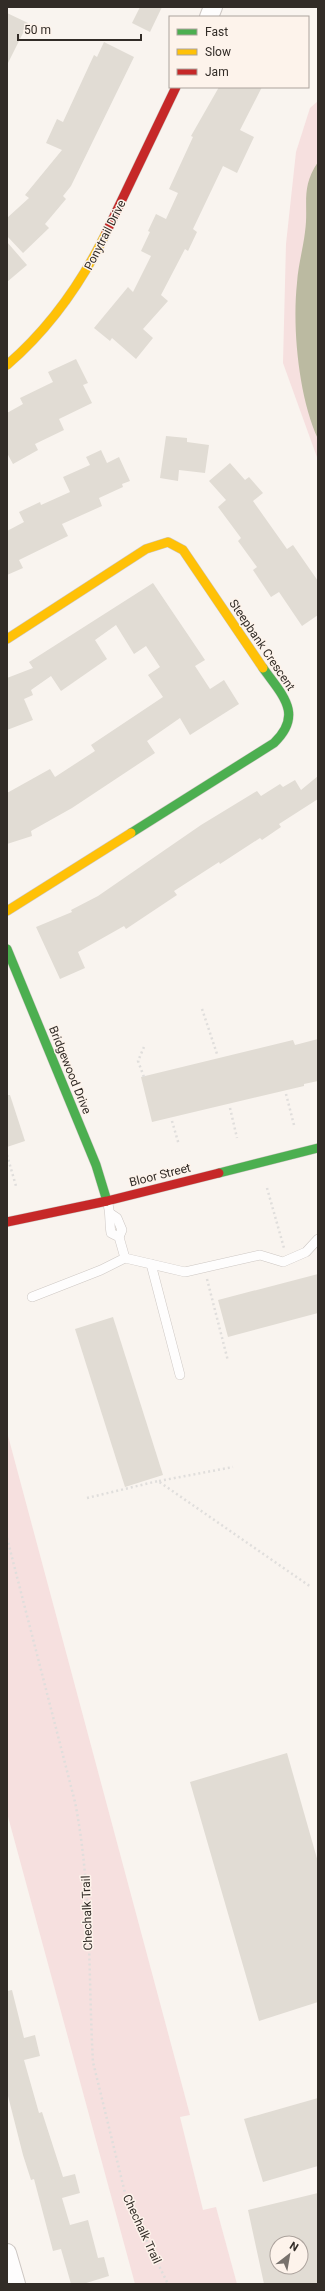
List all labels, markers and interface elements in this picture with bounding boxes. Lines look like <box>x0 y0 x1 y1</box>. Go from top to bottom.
scale bar <box>18 16 141 42</box>
legend <box>169 16 309 88</box>
text: 50 m <box>24 23 51 37</box>
text: Fast <box>205 25 228 39</box>
text: Slow <box>205 45 231 59</box>
text: Jam <box>205 65 229 79</box>
street label: Ponytrail Drive <box>81 198 129 272</box>
street label: Steepbank Crescent <box>226 597 298 693</box>
street label: Bridgewood Drive <box>46 1024 94 1116</box>
street label: Bloor Street <box>128 1161 192 1189</box>
street label: Chechalk Trail <box>79 1875 95 1951</box>
street label: Chechalk Trail <box>120 2192 164 2266</box>
north arrow <box>269 2235 309 2275</box>
text: N <box>287 2239 301 2255</box>

